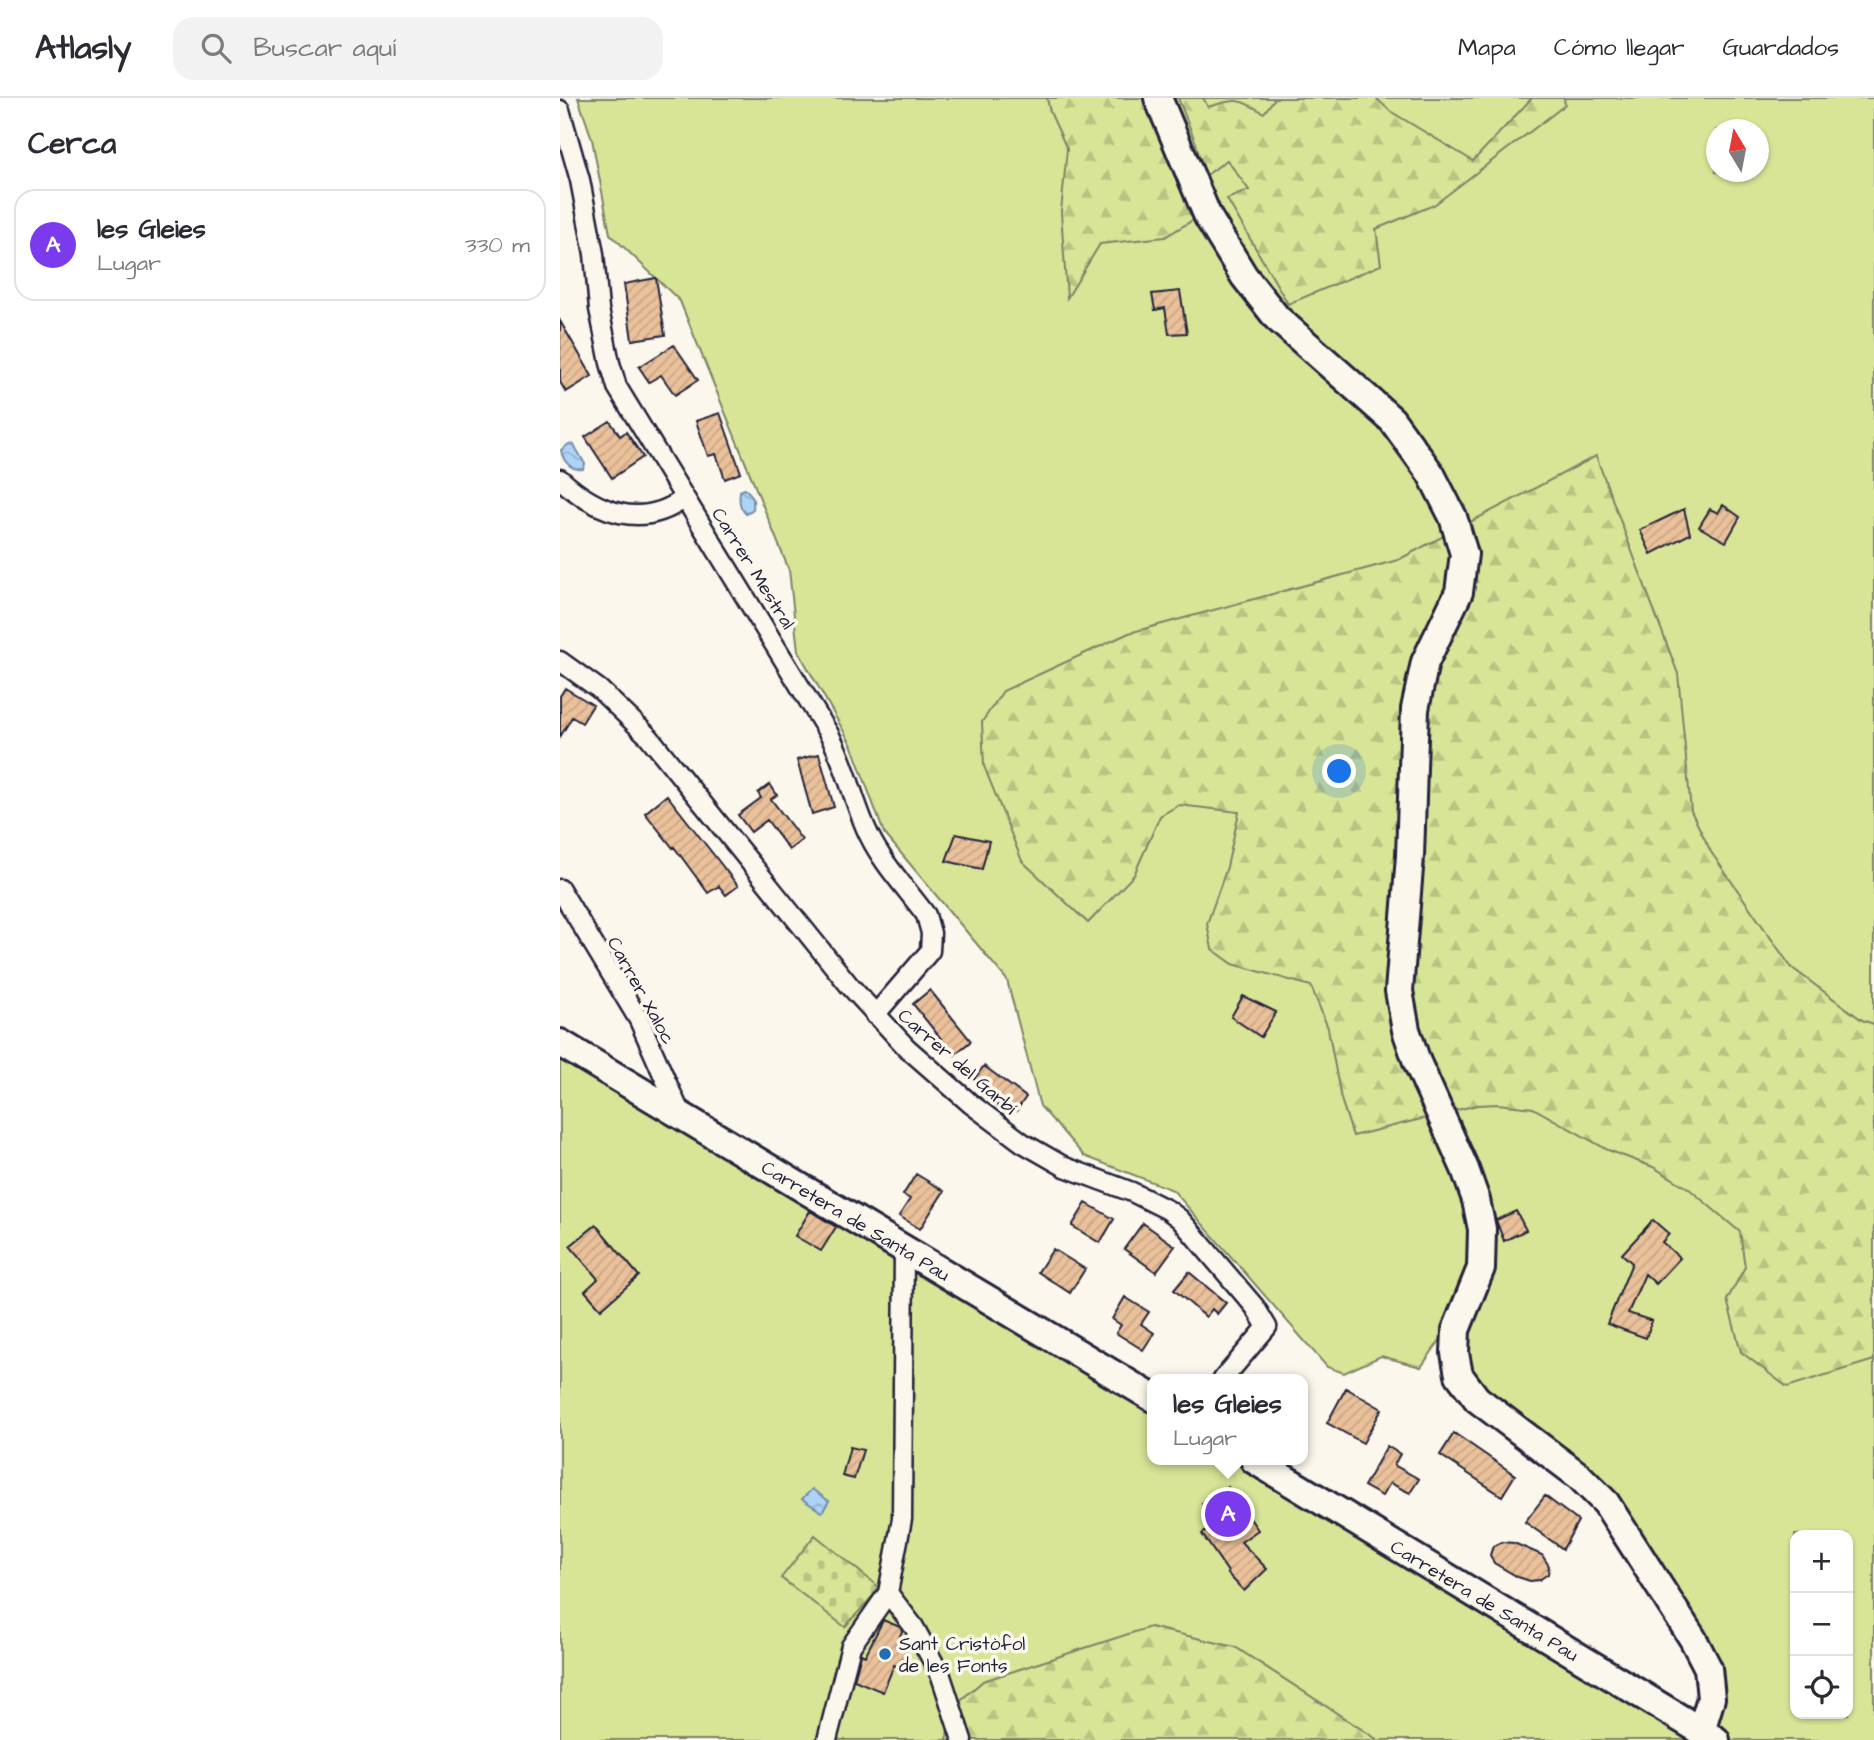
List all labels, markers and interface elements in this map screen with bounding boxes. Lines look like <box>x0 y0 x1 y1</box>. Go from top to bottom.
search box <box>173 17 663 80</box>
text: Atlasly <box>35 25 131 71</box>
icon: search <box>197 29 235 67</box>
text: Buscar aquí <box>253 30 396 66</box>
text: Mapa <box>1458 31 1516 65</box>
text: Cómo llegar <box>1554 31 1684 65</box>
text: Guardados <box>1722 31 1839 65</box>
north arrow <box>1706 119 1769 182</box>
text: Cerca <box>28 123 116 165</box>
text: les Gleies <box>97 211 206 247</box>
text: A <box>46 229 60 261</box>
text: 330 m <box>465 229 530 261</box>
text: Lugar <box>97 247 161 279</box>
street label: Carrer Mestral <box>704 503 801 635</box>
your location <box>1322 754 1356 788</box>
street label: Carrer Xaloc <box>600 932 681 1049</box>
street label: Carrer del Garbí <box>892 1003 1023 1122</box>
street label: Carretera de Santa Pau <box>756 1155 955 1289</box>
popup <box>1147 1374 1308 1465</box>
text: les Gleies <box>1173 1386 1282 1422</box>
text: Lugar <box>1173 1422 1237 1454</box>
pin: A <box>1205 1488 1251 1540</box>
map controls <box>1790 1530 1853 1719</box>
button: + <box>1790 1530 1853 1593</box>
street label: Carretera de Santa Pau <box>1385 1534 1584 1669</box>
button: − <box>1790 1593 1853 1656</box>
place label: Sant Cristòfol de les Fonts <box>899 1631 1025 1680</box>
marker: Sant Cristòfol de les Fonts <box>877 1646 893 1662</box>
button: locate <box>1790 1656 1853 1719</box>

